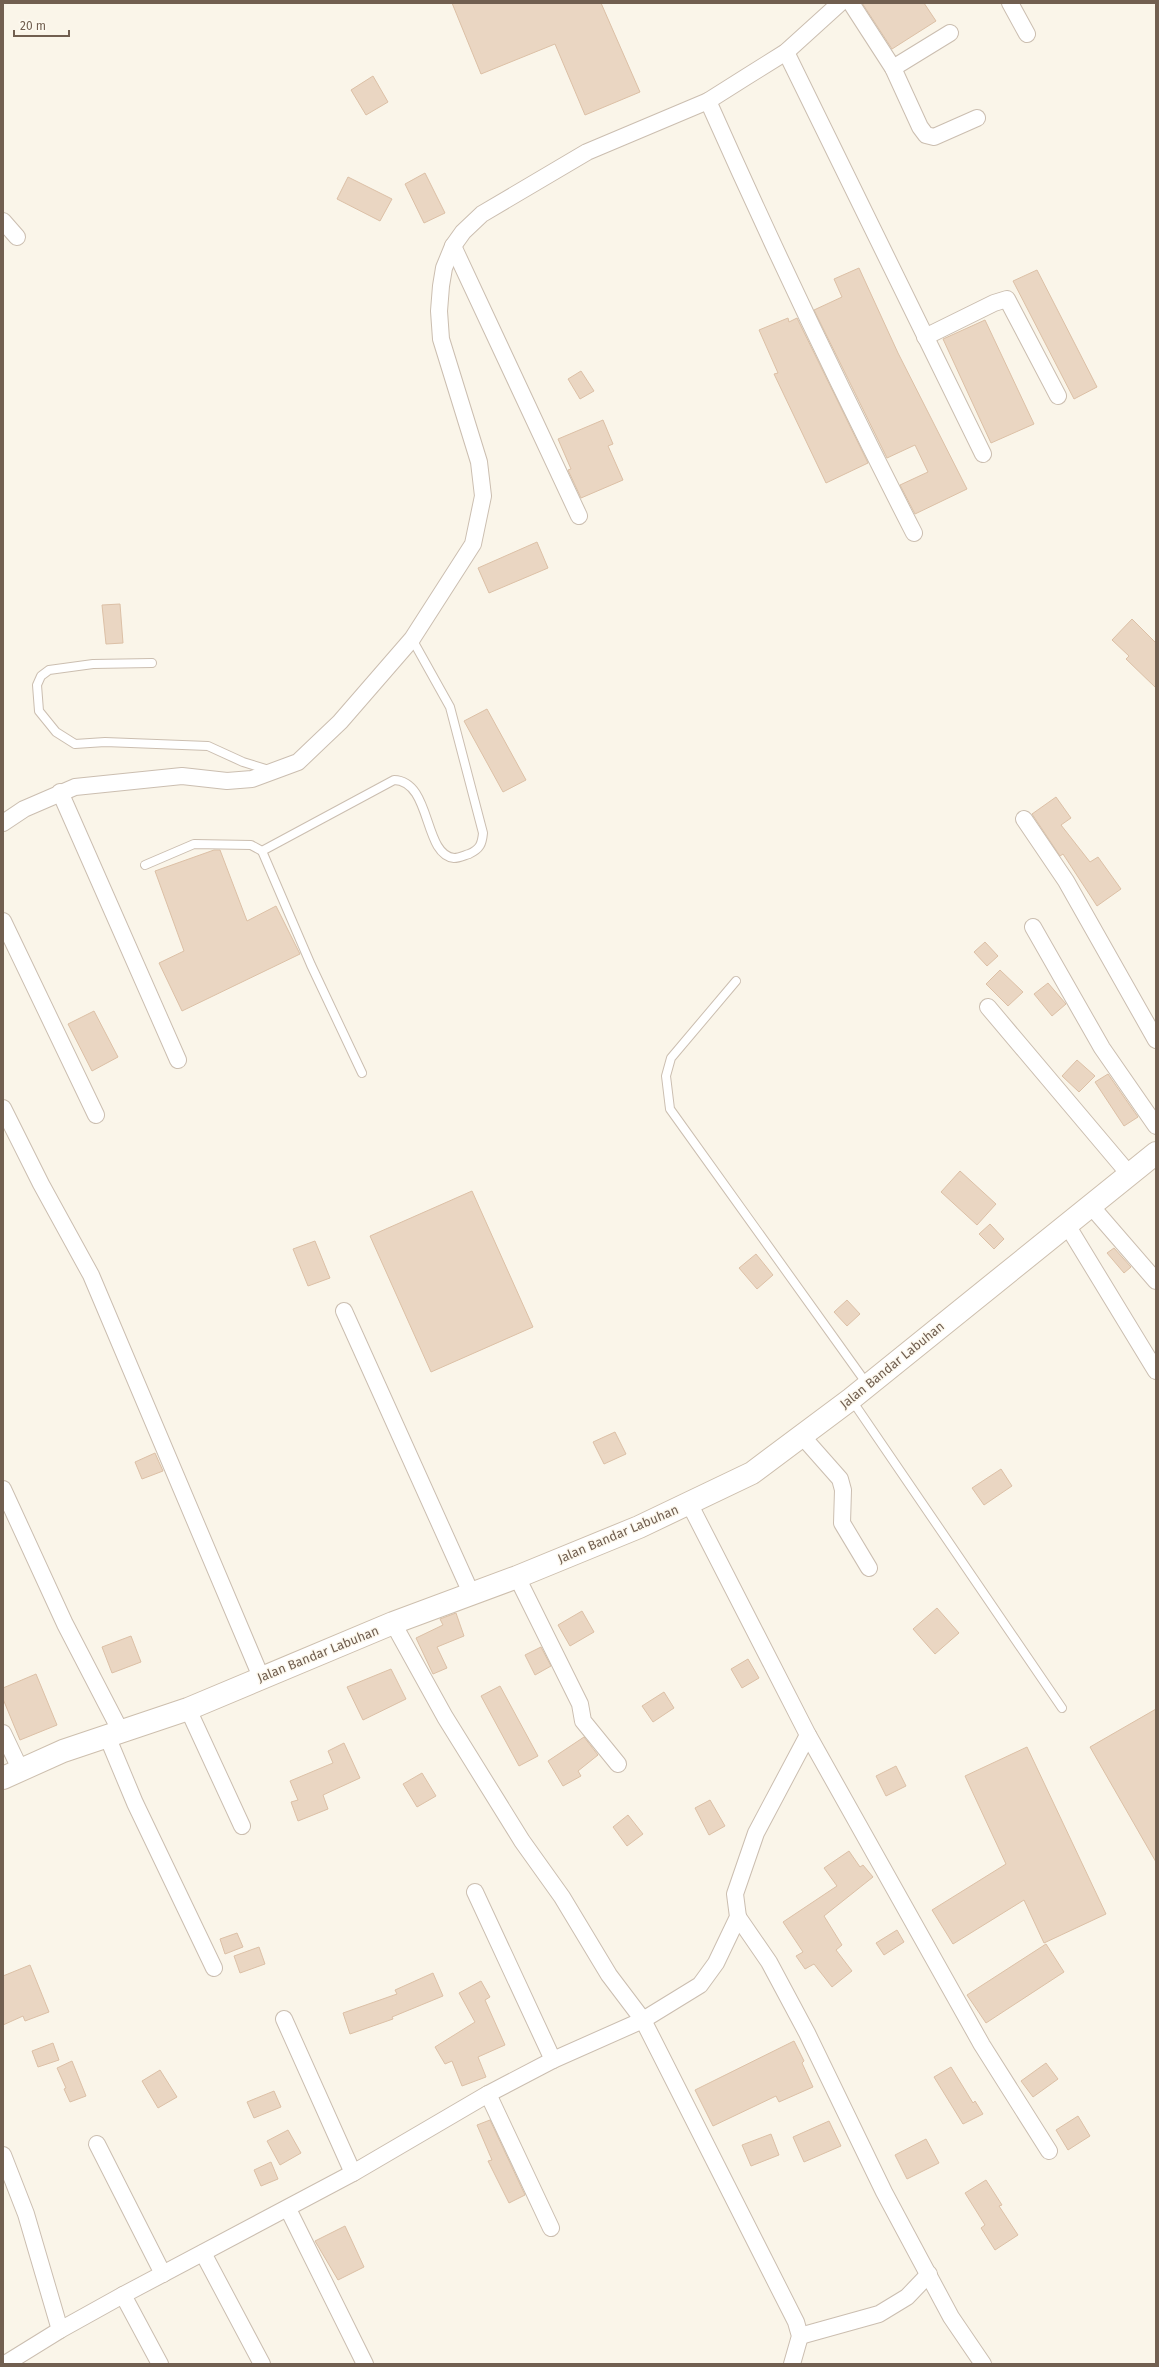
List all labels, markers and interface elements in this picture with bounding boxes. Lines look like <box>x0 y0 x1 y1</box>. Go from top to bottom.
scale bar <box>14 12 69 38</box>
text: 20 m <box>20 19 46 33</box>
street label: Jalan Bandar Labuhan <box>837 1318 947 1412</box>
street label: Jalan Bandar Labuhan <box>555 1502 681 1566</box>
street label: Jalan Bandar Labuhan <box>255 1623 381 1685</box>

